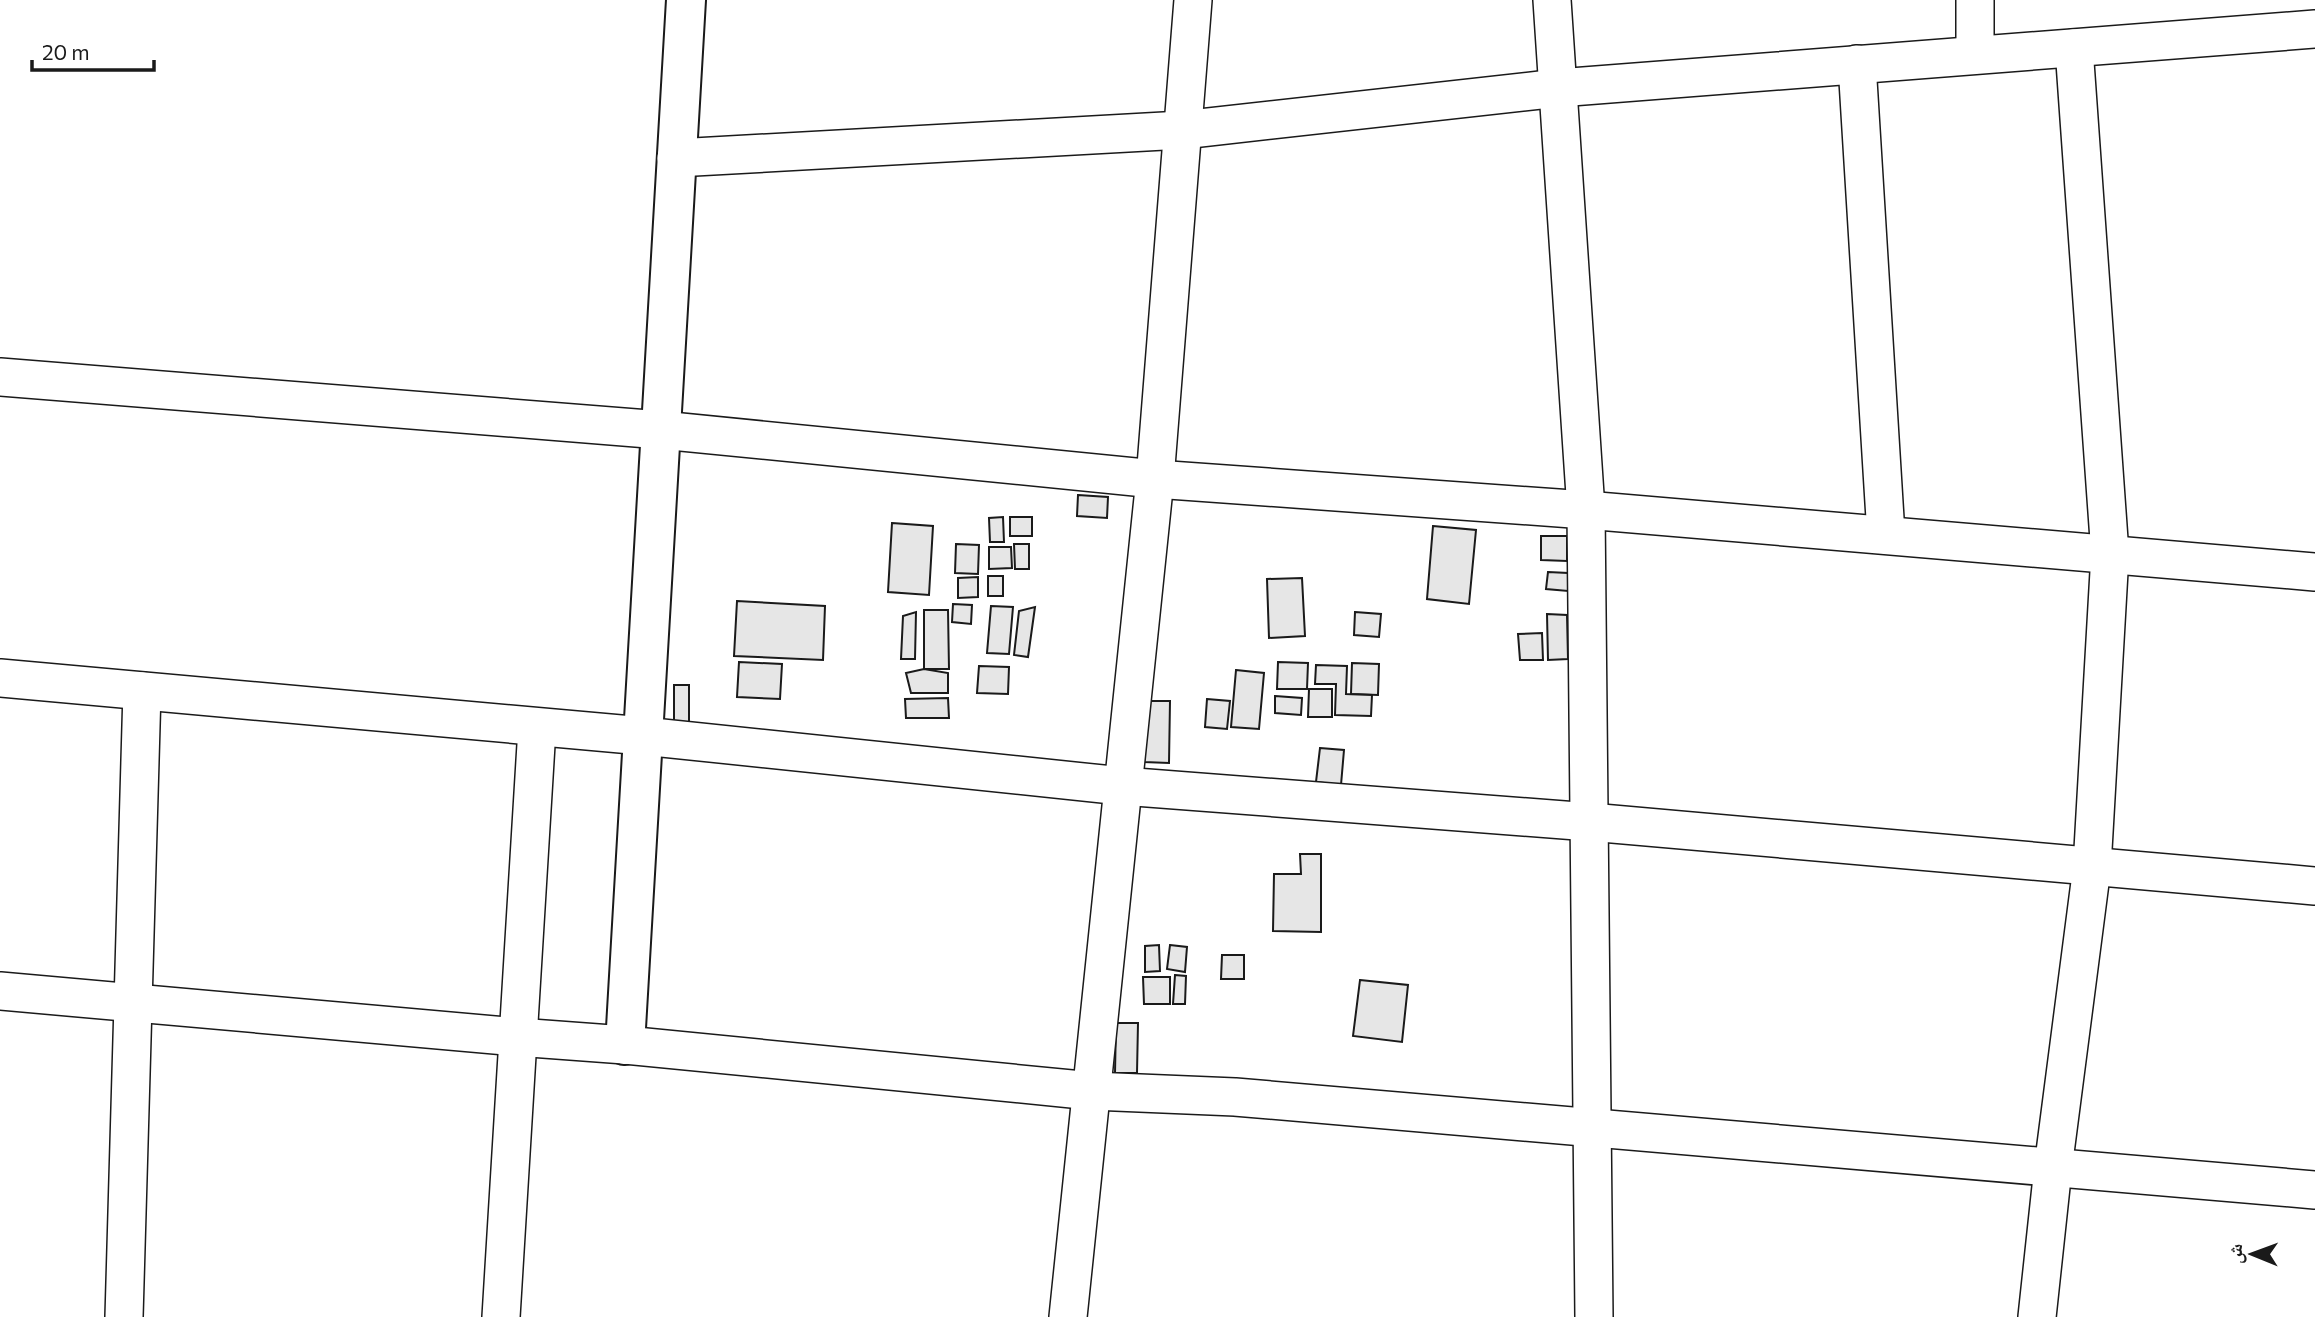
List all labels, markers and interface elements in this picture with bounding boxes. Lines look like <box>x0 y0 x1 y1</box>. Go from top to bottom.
scale bar <box>32 28 154 72</box>
text: 20 m <box>42 39 90 64</box>
north arrow <box>2217 1219 2287 1289</box>
text: ش <box>2223 1243 2247 1264</box>

